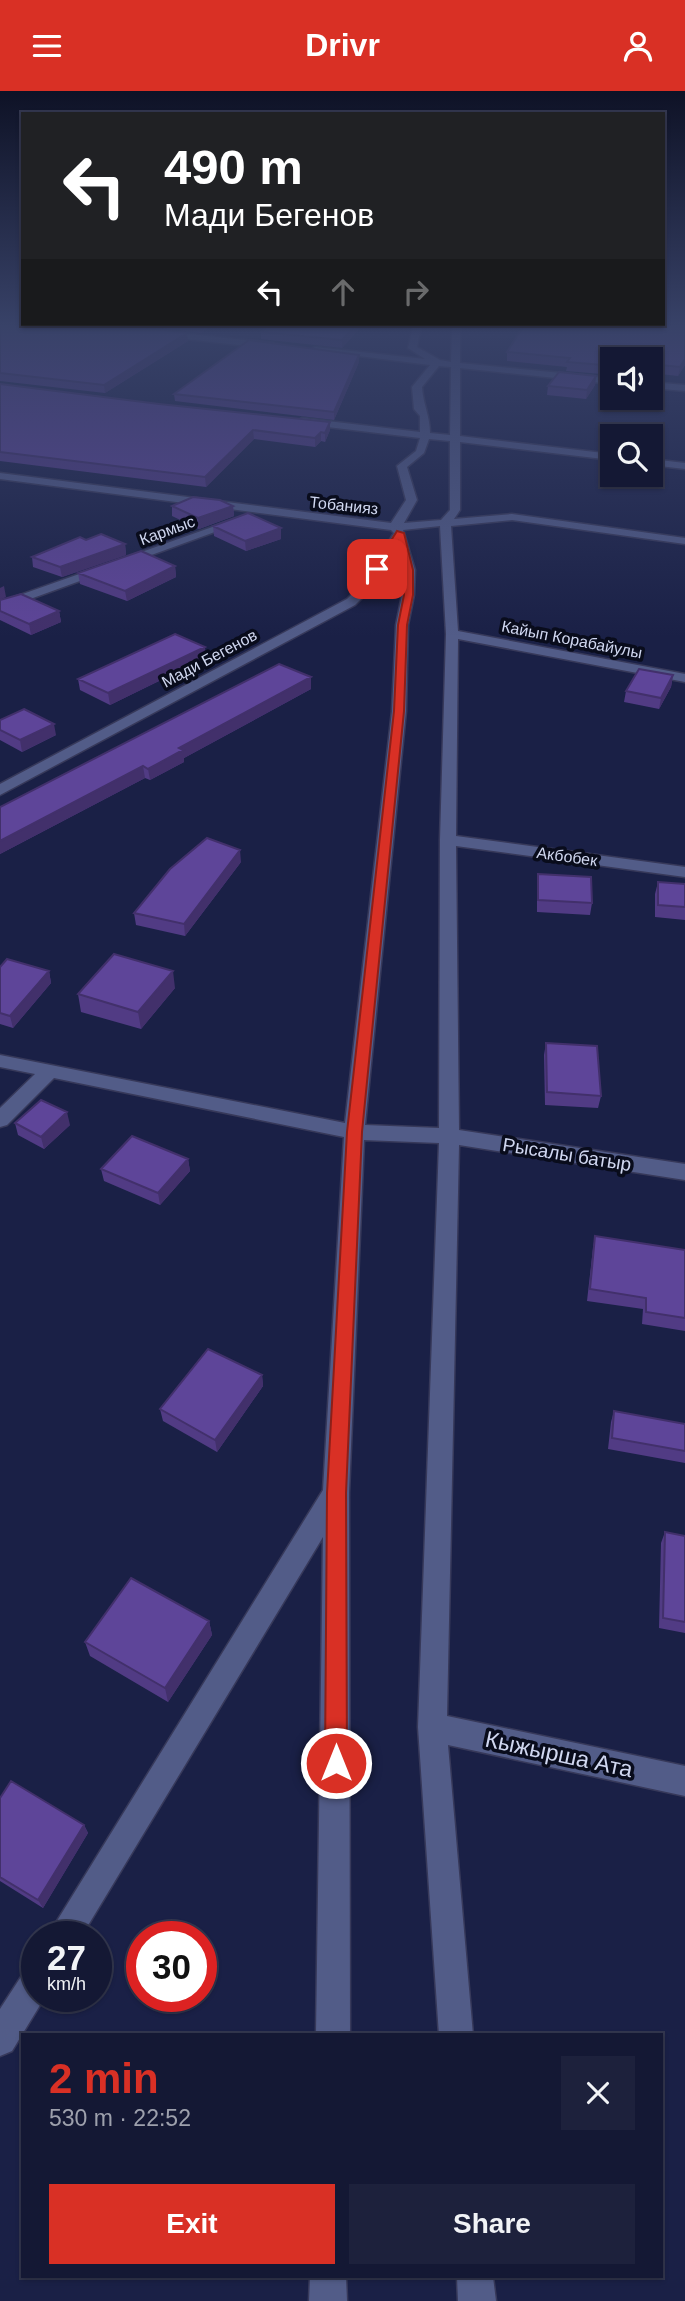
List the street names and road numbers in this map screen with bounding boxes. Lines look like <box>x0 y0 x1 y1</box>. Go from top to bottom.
street label: Тобанияз <box>309 493 379 518</box>
street label: Кармыс <box>137 513 197 548</box>
street label: Кайып Корабайулы <box>500 618 644 661</box>
street label: Мади Бегенов <box>159 626 260 691</box>
street label: Акбобек <box>536 844 599 869</box>
street label: Рысалы батыр <box>501 1134 633 1175</box>
street label: Кыжырша Ата <box>483 1726 635 1782</box>

